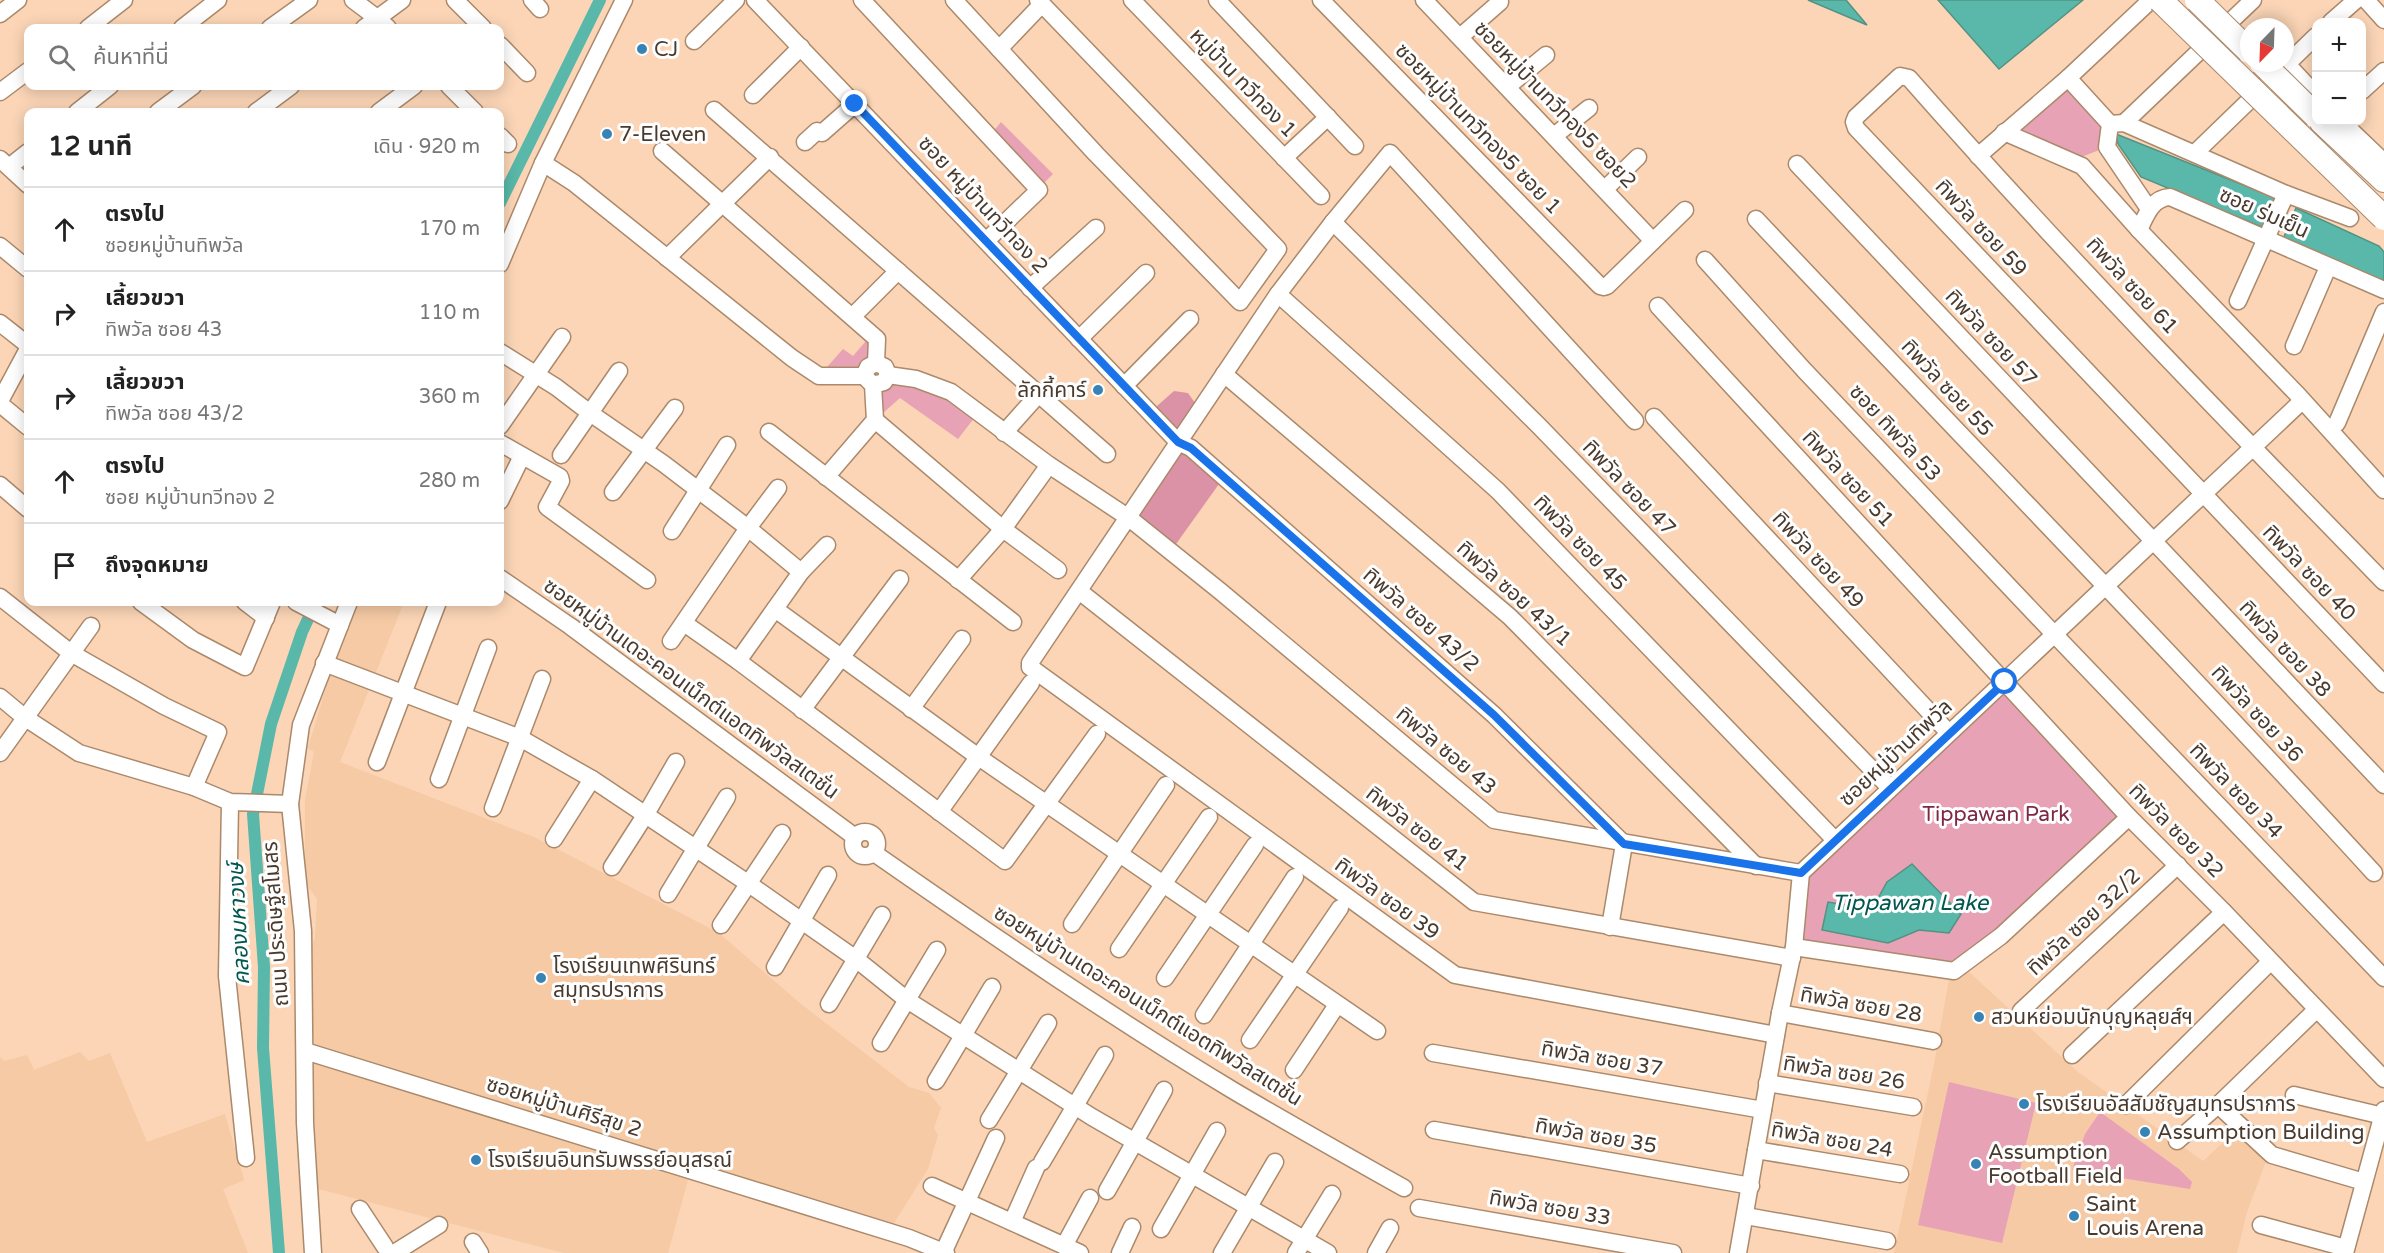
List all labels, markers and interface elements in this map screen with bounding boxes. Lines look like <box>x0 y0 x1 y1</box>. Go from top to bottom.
street label: ซอยหมู่บ้านทวีทอง5 ซอย2 <box>1469 16 1641 194</box>
north arrow <box>2240 18 2294 72</box>
map controls <box>2312 18 2366 126</box>
button: + <box>2312 18 2366 72</box>
street label: หมู่บ้าน ทวีทอง 1 <box>1184 23 1302 143</box>
search box <box>24 24 504 90</box>
place label: CJ <box>654 37 678 62</box>
street label: ซอยหมู่บ้านทวีทอง5 ซอย 1 <box>1390 38 1566 220</box>
icon: search <box>45 41 78 74</box>
marker: CJ <box>635 42 649 56</box>
text: ค้นหาที่นี่ <box>93 44 169 70</box>
button: − <box>2312 72 2366 126</box>
route end <box>841 90 867 116</box>
place label: 7-Eleven <box>619 122 706 147</box>
marker: 7-Eleven <box>600 127 614 141</box>
text: 12 นาที <box>48 131 132 162</box>
street label: ซอย หมู่บ้านทวีทอง 2 <box>913 131 1053 279</box>
text: เดิน · 920 m <box>373 135 480 159</box>
street label: ทิพวัล ซอย 59 <box>1930 174 2032 282</box>
street label: ซอย ร่มเย็น <box>2215 181 2313 244</box>
text: ตรงไป <box>105 201 165 227</box>
icon: ahead <box>48 213 81 246</box>
text: 170 m <box>419 217 480 241</box>
street label: ทิพวัล ซอย 61 <box>2081 232 2183 340</box>
text: ซอยหมู่บ้านทิพวัล <box>105 234 243 258</box>
street label: ทิพวัล ซอย 57 <box>1940 284 2042 392</box>
text: เลี้ยวขวา <box>105 285 185 311</box>
icon: right <box>48 297 81 330</box>
text: 110 m <box>419 301 480 325</box>
text: ทิพวัล ซอย 43 <box>105 318 222 342</box>
street label: ทิพวัล ซอย 55 <box>1896 334 1998 442</box>
text: เลี้ยวขวา <box>105 369 185 395</box>
place label: ลักกี้คาร์ <box>1017 375 1087 403</box>
street label: ซอย ทิพวัล 53 <box>1844 379 1946 487</box>
icon: right <box>48 381 81 414</box>
marker: ลักกี้คาร์ <box>1091 383 1105 397</box>
text: 360 m <box>419 385 480 409</box>
text: ทิพวัล ซอย 43/2 <box>105 402 244 426</box>
street label: ทิพวัล ซอย 51 <box>1797 425 1899 533</box>
street label: ทิพวัล ซอย 47 <box>1577 435 1681 541</box>
text: ตรงไป <box>105 453 165 479</box>
icon: ahead <box>48 465 81 498</box>
text: 280 m <box>419 469 480 493</box>
text: ซอย หมู่บ้านทวีทอง 2 <box>105 486 275 510</box>
street label: ทิพวัล ซอย 45 <box>1528 490 1632 596</box>
street label: ทิพวัล ซอย 49 <box>1767 506 1869 614</box>
street label: ทิพวัล ซอย 40 <box>2257 520 2361 626</box>
street label: ทิพวัล ซอย 43/1 <box>1451 536 1577 652</box>
icon: arrive <box>48 549 81 582</box>
text: ถึงจุดหมาย <box>105 552 209 578</box>
street label: ทิพวัล ซอย 43/2 <box>1358 563 1484 677</box>
street label: ซอยหมู่บ้านเดอะคอนเน็กต์แอตทิพวัลสเตชั่น <box>538 572 845 805</box>
street label: ทิพวัล ซอย 38 <box>2234 595 2336 703</box>
street label: ทิพวัล ซอย 36 <box>2206 660 2308 768</box>
route start <box>1991 668 2017 694</box>
street label: ซอยหมู่บ้านทิพวัล <box>1834 694 1958 812</box>
street label: ทิพวัล ซอย 43 <box>1391 702 1501 800</box>
street label: ทิพวัล ซอย 34 <box>2184 738 2288 844</box>
street label: ทิพวัล ซอย 32 <box>2124 779 2228 883</box>
street label: ทิพวัล ซอย 41 <box>1361 781 1473 877</box>
park label: Tippawan Park <box>1922 802 2070 827</box>
street label: ถนน ประดิษฐ์สโมสร <box>258 841 294 1007</box>
street label: ทิพวัล ซอย 39 <box>1330 853 1444 945</box>
water label: คลองมหาวงษ์ <box>223 858 255 986</box>
street label: ทิพวัล ซอย 32/2 <box>2022 863 2146 981</box>
water label: Tippawan Lake <box>1832 890 1990 916</box>
street label: ซอยหมู่บ้านเดอะคอนเน็กต์แอตทิพวัลสเตชั่น <box>989 899 1308 1112</box>
place label: โรงเรียนเทพศิรินทร์ สมุทรปราการ <box>553 954 716 1003</box>
marker: โรงเรียนเทพศิรินทร์ สมุทรปราการ <box>534 971 548 985</box>
street label: ทิพวัล ซอย 28 <box>1798 982 1924 1028</box>
place label: สวนหย่อมนักบุญหลุยส์ฯ <box>1991 1005 2193 1030</box>
marker: สวนหย่อมนักบุญหลุยส์ฯ <box>1972 1010 1986 1024</box>
street label: ทิพวัล ซอย 37 <box>1539 1036 1665 1082</box>
street label: ทิพวัล ซอย 26 <box>1781 1051 1907 1095</box>
street label: ซอยหมู่บ้านศิรีสุข 2 <box>483 1071 645 1143</box>
place label: โรงเรียนอัสสัมชัญสมุทรปราการ <box>2036 1092 2296 1117</box>
marker: โรงเรียนอัสสัมชัญสมุทรปราการ <box>2017 1097 2031 1111</box>
street label: ทิพวัล ซอย 35 <box>1533 1113 1659 1159</box>
street label: ทิพวัล ซอย 24 <box>1769 1117 1895 1163</box>
place label: Assumption Building <box>2157 1120 2365 1145</box>
marker: Assumption Building <box>2138 1125 2152 1139</box>
place label: Assumption Football Field <box>1988 1140 2123 1189</box>
place label: โรงเรียนอินทรัมพรรย์อนุสรณ์ <box>488 1148 732 1173</box>
marker: โรงเรียนอินทรัมพรรย์อนุสรณ์ <box>469 1153 483 1167</box>
marker: Assumption Football Field <box>1969 1157 1983 1171</box>
street label: ทิพวัล ซอย 33 <box>1487 1185 1613 1231</box>
place label: Saint Louis Arena <box>2086 1192 2204 1241</box>
marker: Saint Louis Arena <box>2067 1209 2081 1223</box>

